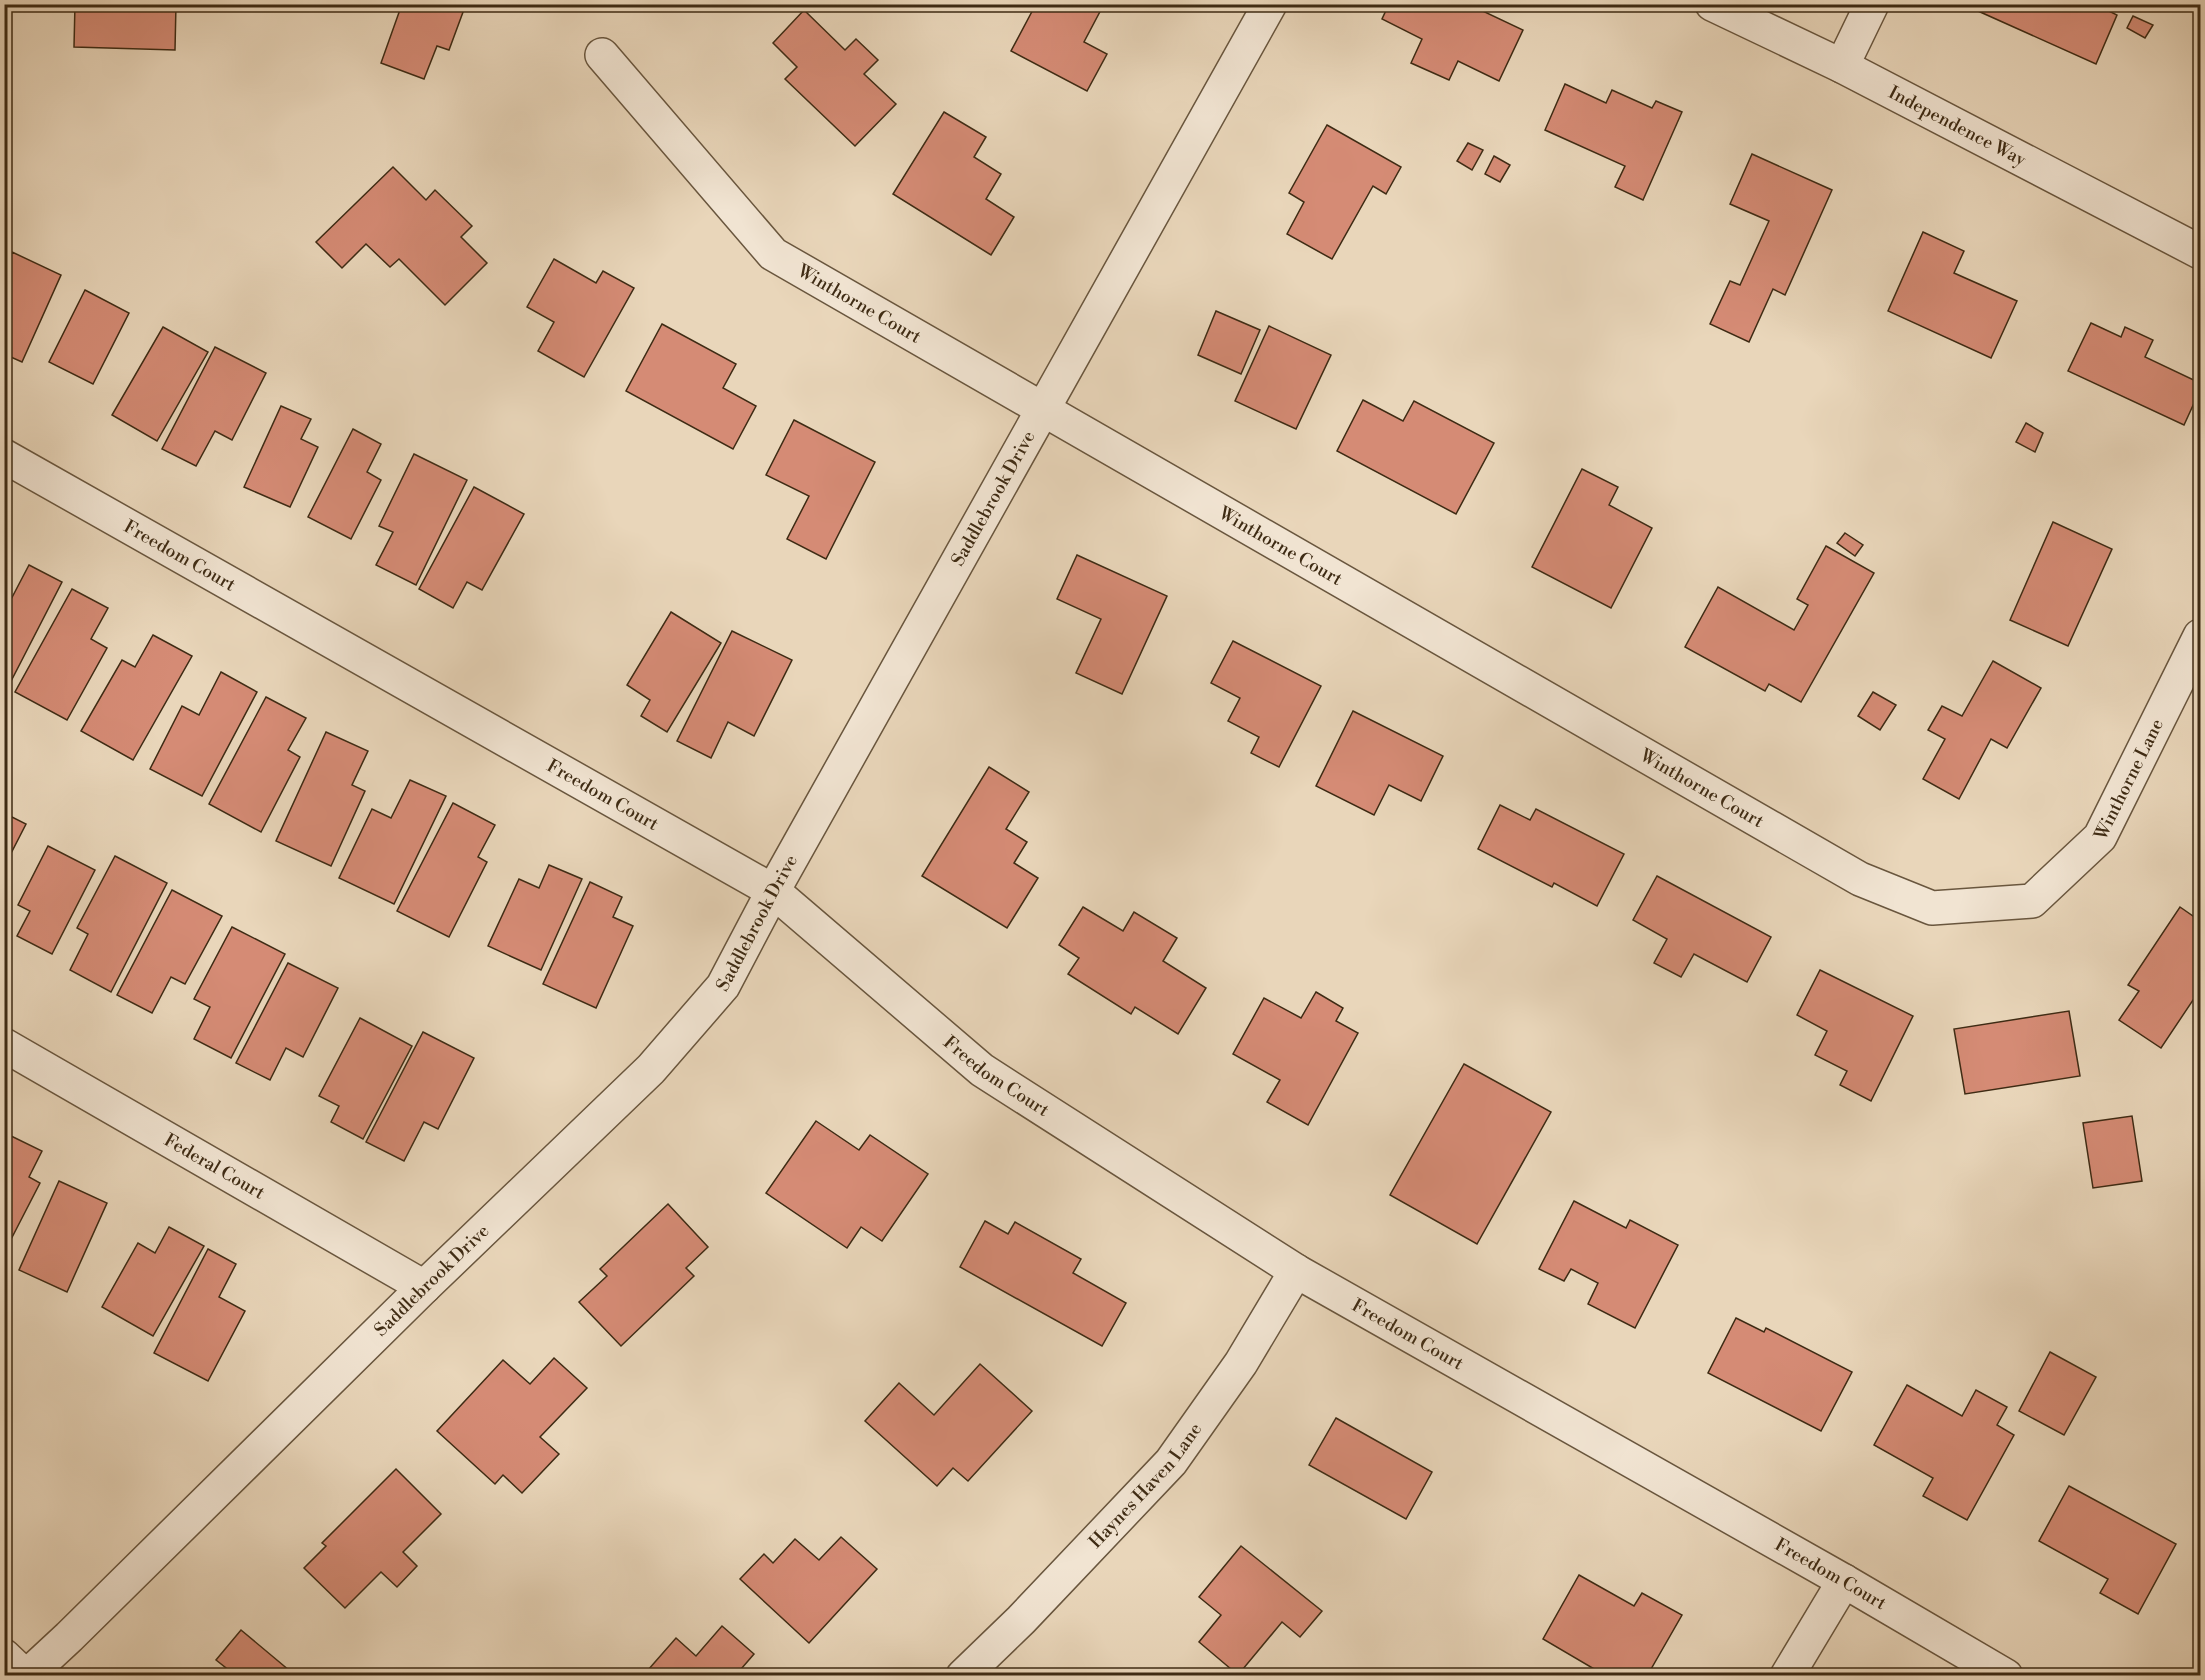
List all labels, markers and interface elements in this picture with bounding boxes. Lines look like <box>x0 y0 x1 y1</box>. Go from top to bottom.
street label: Independence Way <box>1884 81 2030 172</box>
street label: Winthorne Court <box>792 259 926 349</box>
street label: Saddlebrook Drive <box>946 427 1041 570</box>
street label: Winthorne Court <box>1214 501 1347 591</box>
street label: Freedom Court <box>120 515 240 597</box>
street label: Winthorne Lane <box>2089 715 2169 845</box>
street label: Winthorne Court <box>1635 744 1768 833</box>
street label: Freedom Court <box>543 754 663 836</box>
street label: Saddlebrook Drive <box>711 851 803 995</box>
street label: Freedom Court <box>938 1031 1054 1122</box>
street label: Federal Court <box>160 1129 269 1205</box>
street label: Saddlebrook Drive <box>370 1220 494 1342</box>
street label: Freedom Court <box>1348 1294 1468 1376</box>
street label: Haynes Haven Lane <box>1084 1418 1207 1553</box>
street label: Freedom Court <box>1771 1533 1891 1616</box>

